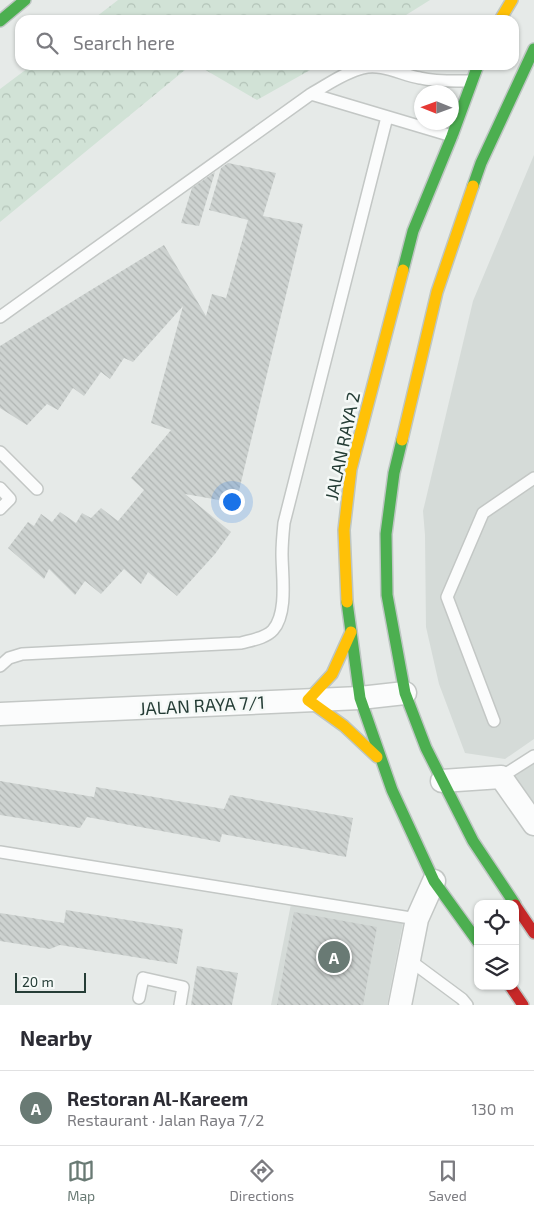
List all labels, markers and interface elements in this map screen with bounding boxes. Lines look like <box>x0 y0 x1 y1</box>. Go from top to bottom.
search box <box>15 15 519 70</box>
icon: search <box>33 29 61 57</box>
text: Search here <box>73 31 175 54</box>
north arrow <box>414 85 459 130</box>
street label: JALAN RAYA 2 <box>320 390 364 502</box>
your location <box>219 489 245 515</box>
street label: JALAN RAYA 7/1 <box>139 691 265 719</box>
map controls <box>474 900 519 990</box>
button: locate <box>474 900 519 945</box>
pin: A <box>318 938 350 976</box>
button: layers <box>474 945 519 990</box>
scale bar <box>15 970 86 993</box>
text: 20 m <box>22 973 54 990</box>
text: Nearby <box>20 1025 92 1050</box>
text: Restoran Al-Kareem <box>67 1087 248 1110</box>
text: A <box>31 1099 41 1118</box>
text: 130 m <box>472 1099 514 1118</box>
text: Restaurant · Jalan Raya 7/2 <box>67 1110 264 1129</box>
tab: Map <box>67 1157 95 1204</box>
tab: Directions <box>230 1157 294 1204</box>
tab: Saved <box>428 1157 467 1204</box>

